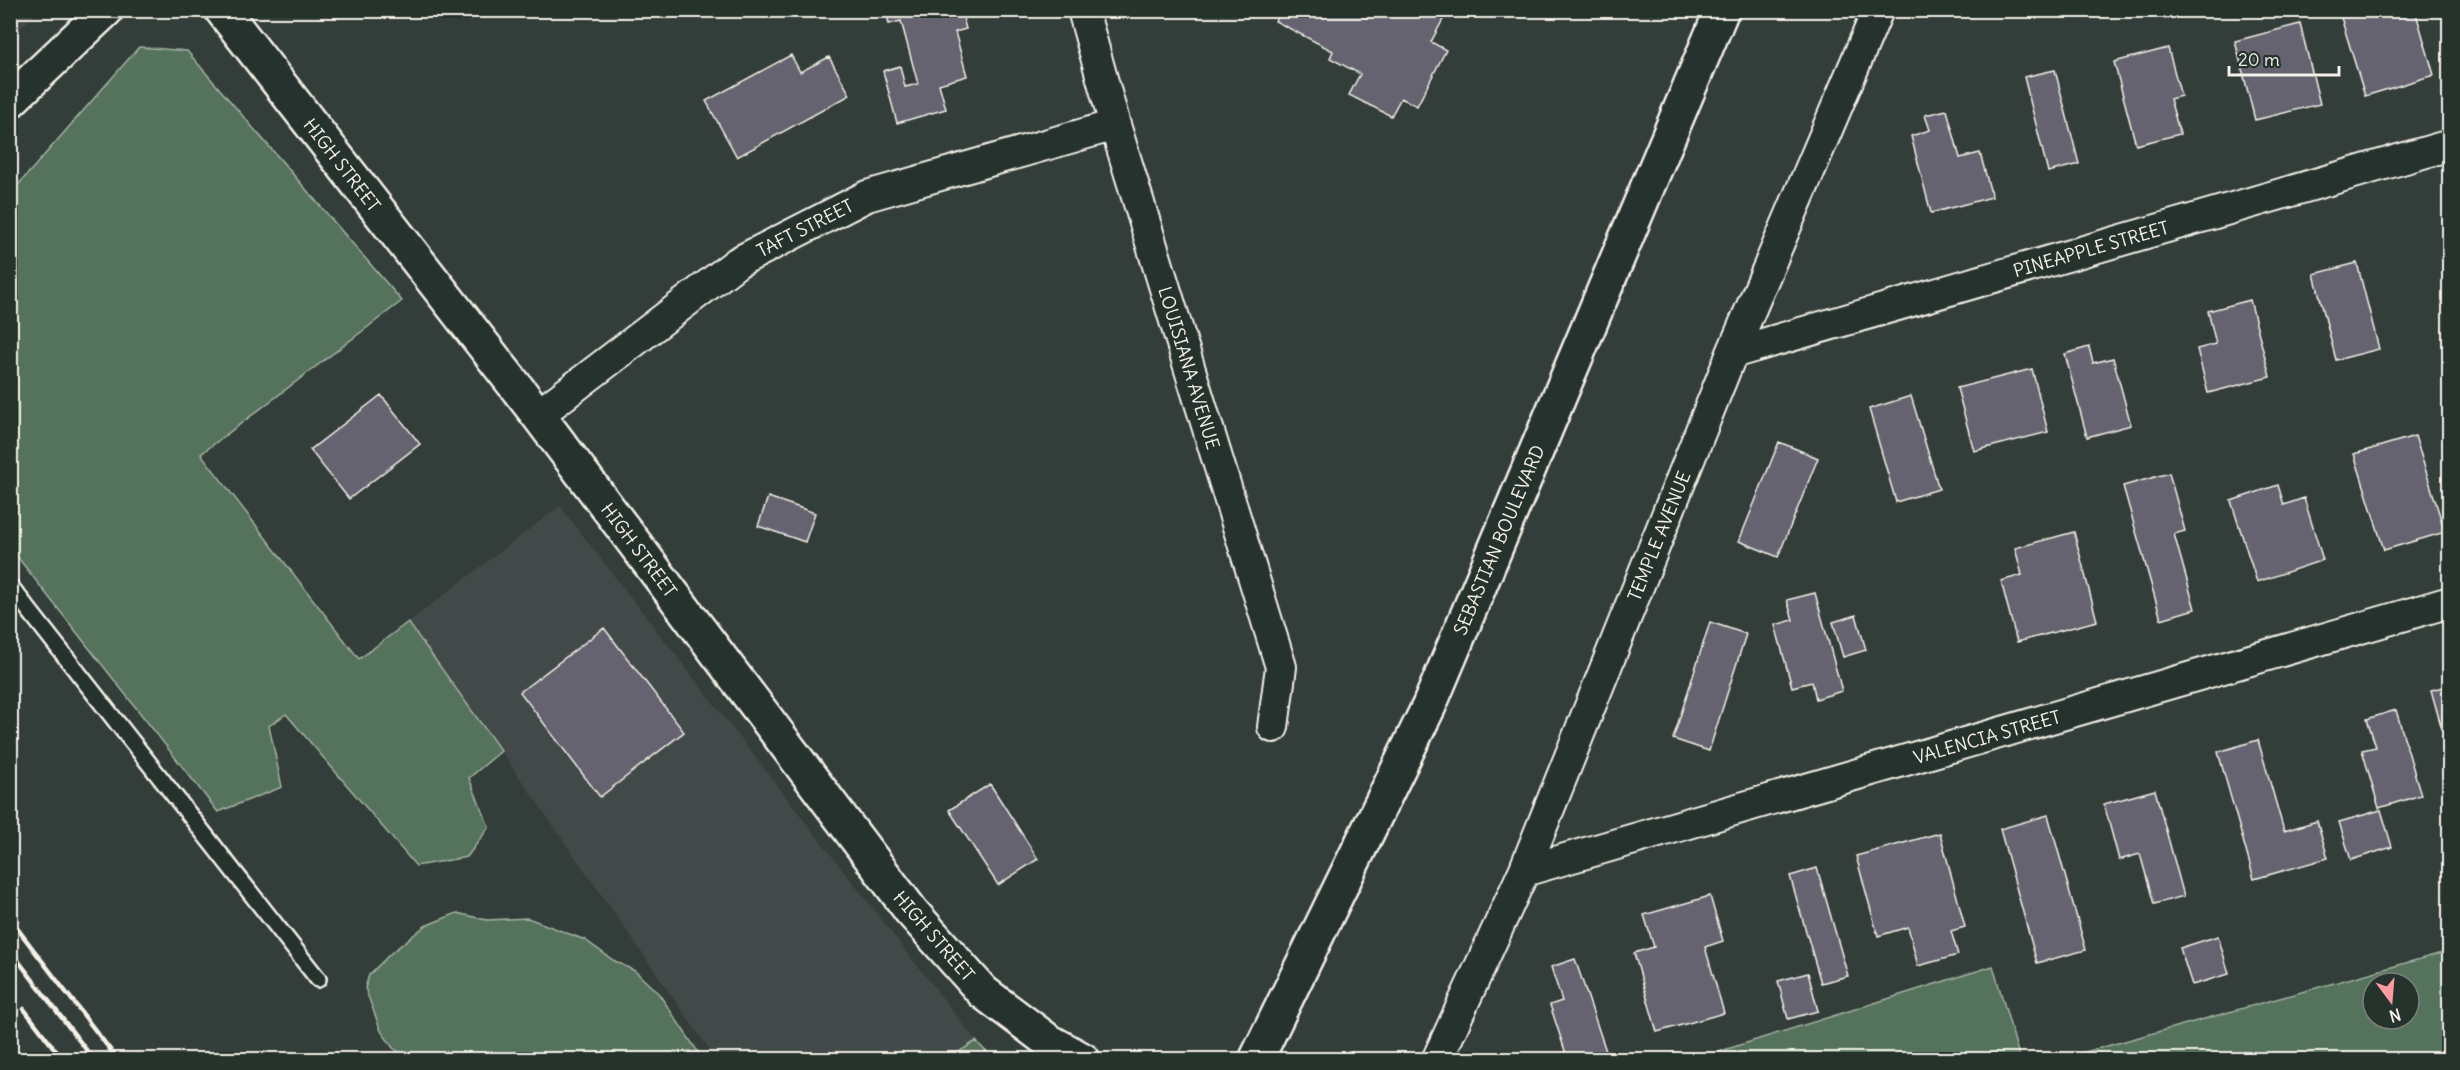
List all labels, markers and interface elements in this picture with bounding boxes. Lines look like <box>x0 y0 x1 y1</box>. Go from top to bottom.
scale bar <box>2229 39 2338 77</box>
text: 20 m <box>2238 48 2280 71</box>
street label: HIGH STREET <box>298 114 386 216</box>
street label: TAFT STREET <box>753 194 857 262</box>
street label: PINEAPPLE STREET <box>2011 216 2171 282</box>
street label: LOUISIANA AVENUE <box>1153 284 1225 452</box>
street label: SEBASTIAN BOULEVARD <box>1448 441 1550 639</box>
street label: TEMPLE AVENUE <box>1622 468 1696 604</box>
street label: HIGH STREET <box>596 498 682 602</box>
street label: VALENCIA STREET <box>1911 705 2063 769</box>
street label: HIGH STREET <box>889 886 979 986</box>
north arrow <box>2361 971 2421 1031</box>
text: N <box>2387 1004 2403 1027</box>

